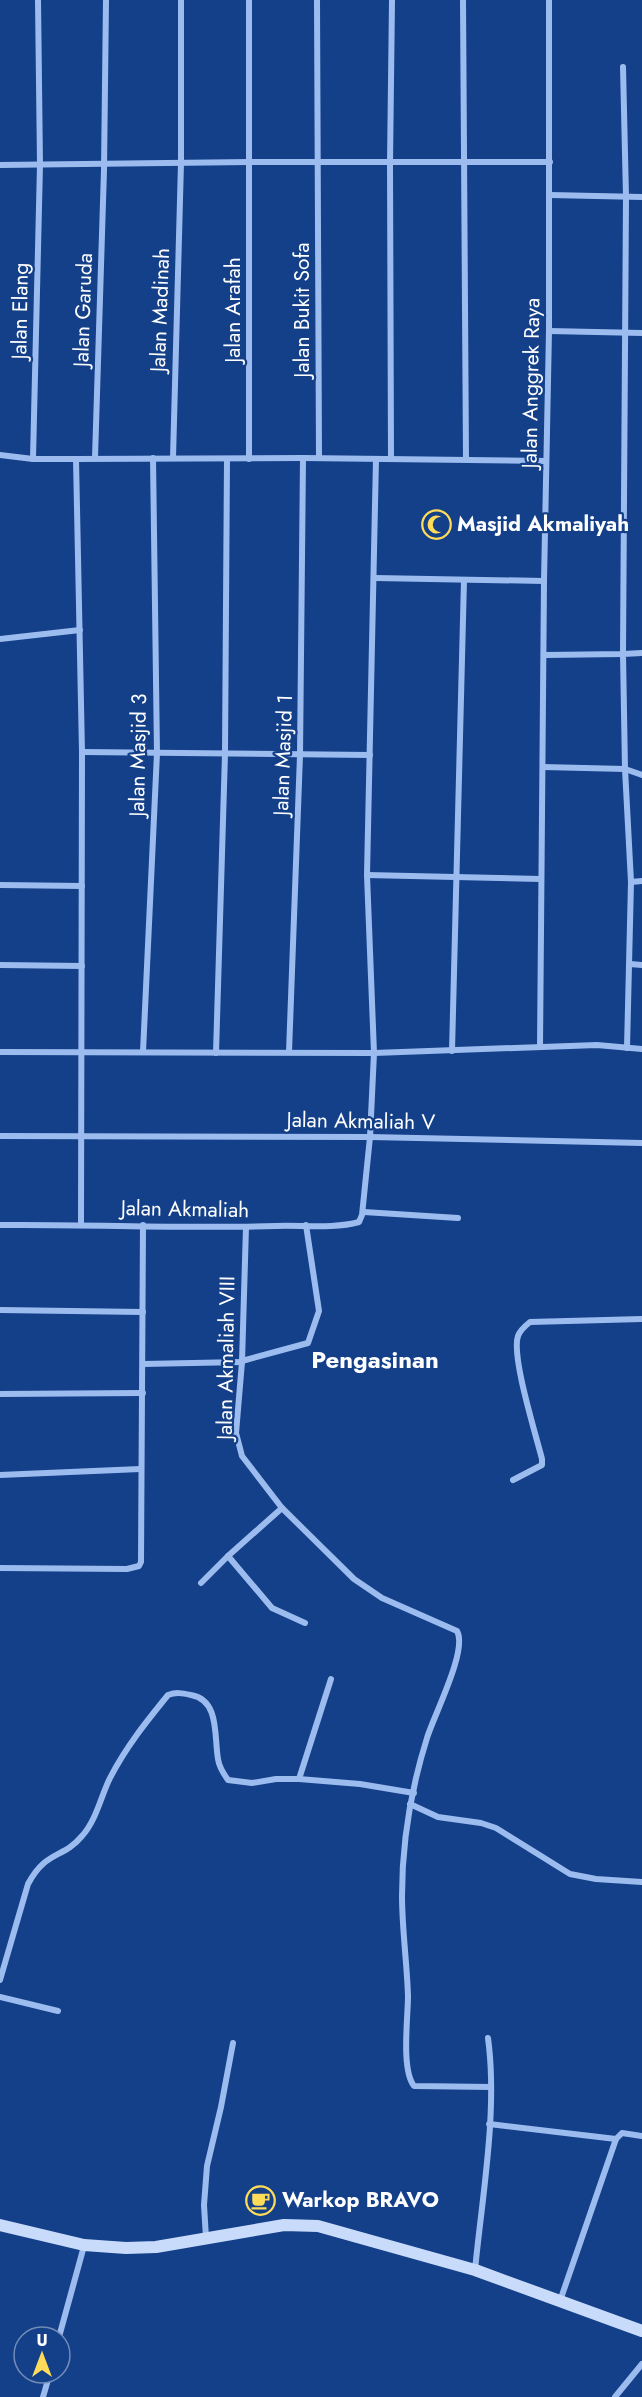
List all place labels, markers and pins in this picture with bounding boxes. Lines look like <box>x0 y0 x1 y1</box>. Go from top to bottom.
mosque icon: Masjid Akmaliyah <box>420 508 452 540</box>
place label: Masjid Akmaliyah <box>457 509 629 539</box>
cafe icon: Warkop BRAVO <box>245 2184 277 2216</box>
place label: Warkop BRAVO <box>282 2185 439 2215</box>

